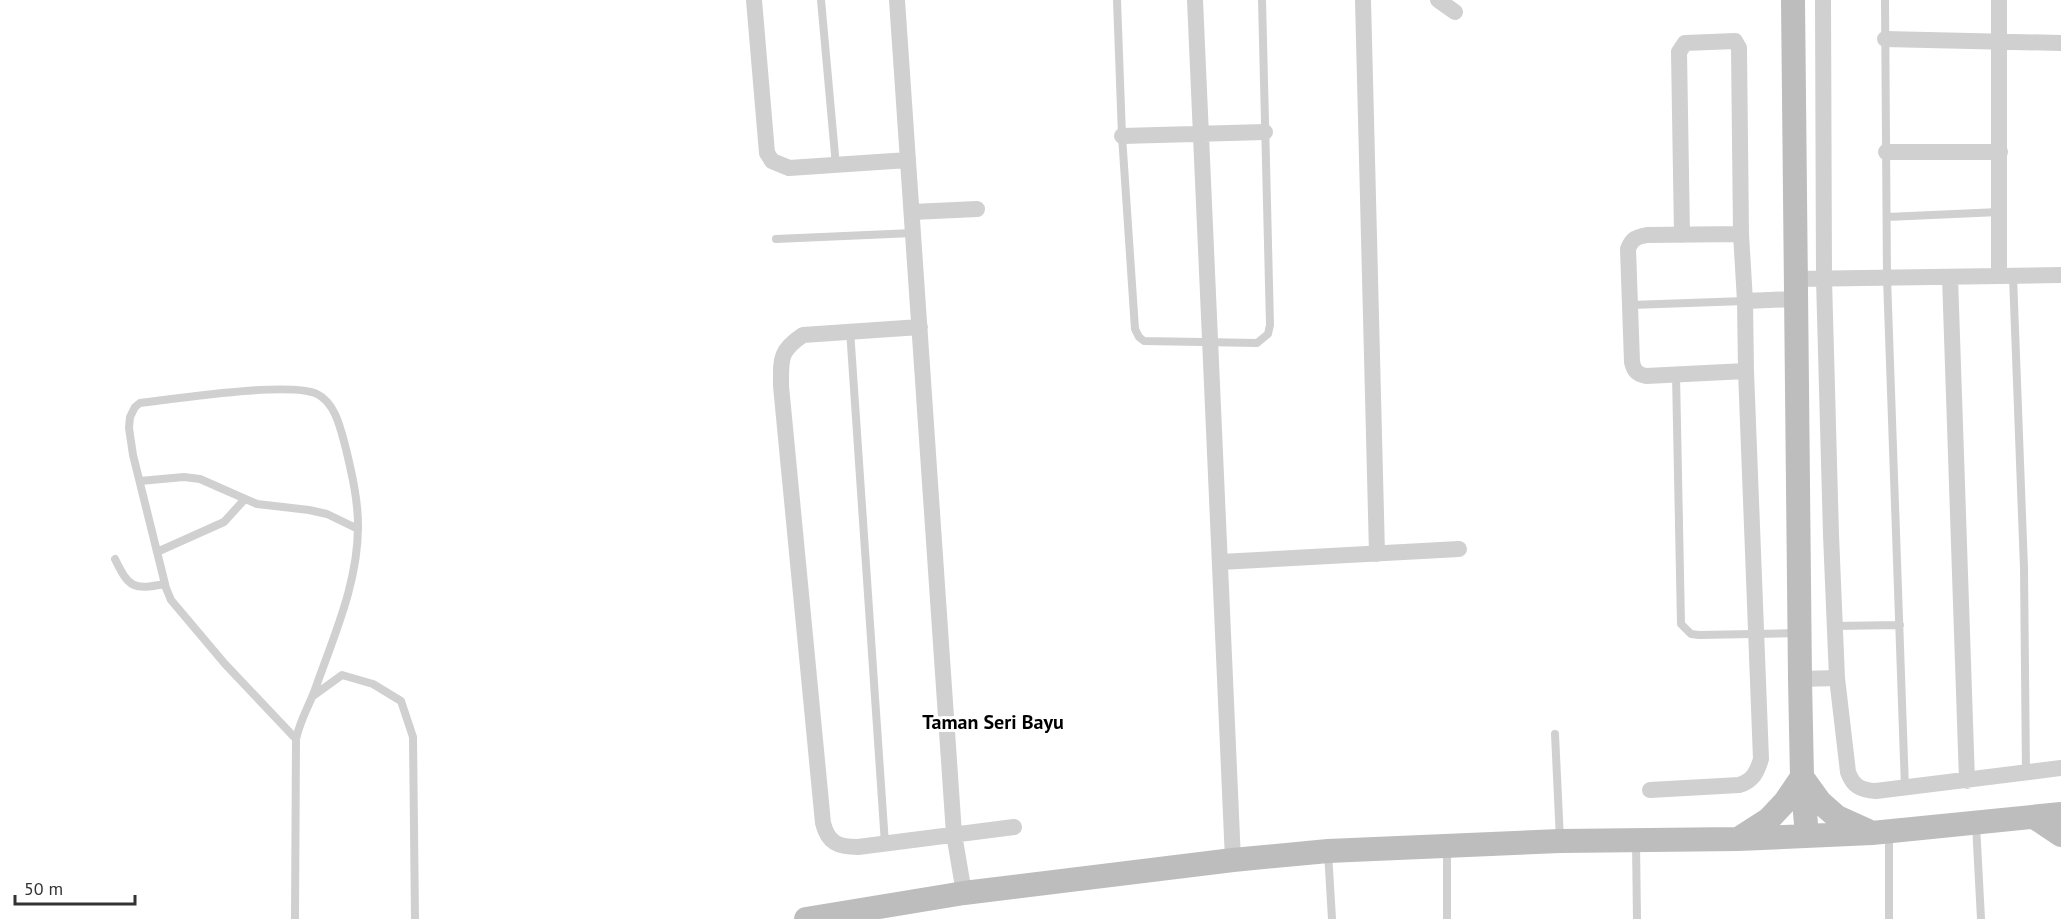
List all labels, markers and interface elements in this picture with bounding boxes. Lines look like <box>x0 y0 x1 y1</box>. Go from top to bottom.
district label: Taman Seri Bayu <box>922 709 1064 735</box>
scale bar <box>15 868 135 906</box>
text: 50 m <box>24 877 63 900</box>

